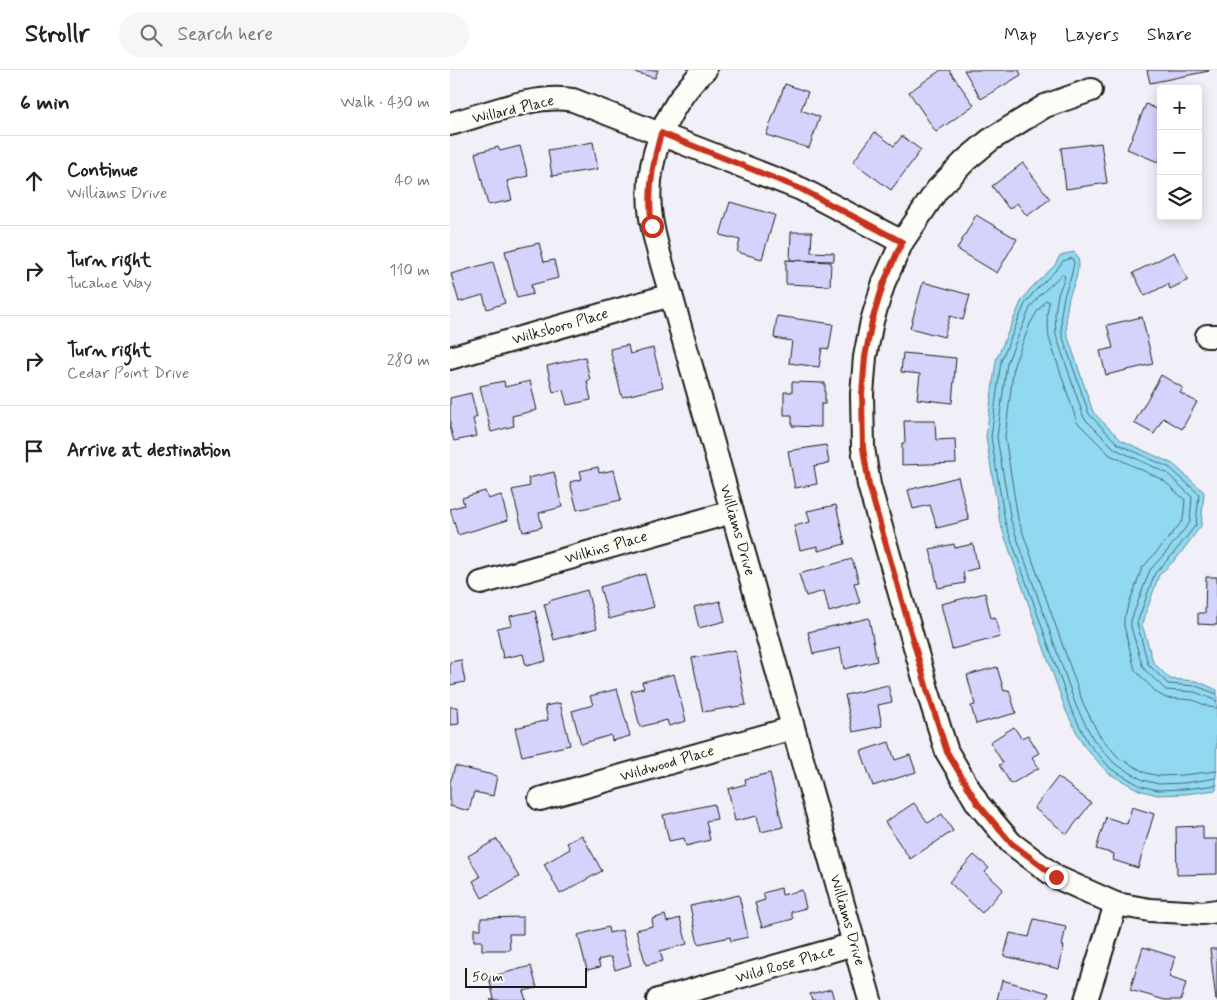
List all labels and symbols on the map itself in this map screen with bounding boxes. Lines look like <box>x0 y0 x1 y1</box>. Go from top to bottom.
street label: Willard Place <box>470 91 556 129</box>
route start <box>641 215 664 238</box>
street label: Wilksboro Place <box>510 304 611 350</box>
street label: Williams Drive <box>714 482 760 578</box>
street label: Wilkins Place <box>563 527 650 569</box>
street label: Wildwood Place <box>618 741 717 787</box>
route end <box>1045 866 1068 889</box>
street label: Williams Drive <box>824 872 870 968</box>
street label: Wild Rose Place <box>733 941 837 989</box>
scale bar <box>465 965 588 988</box>

